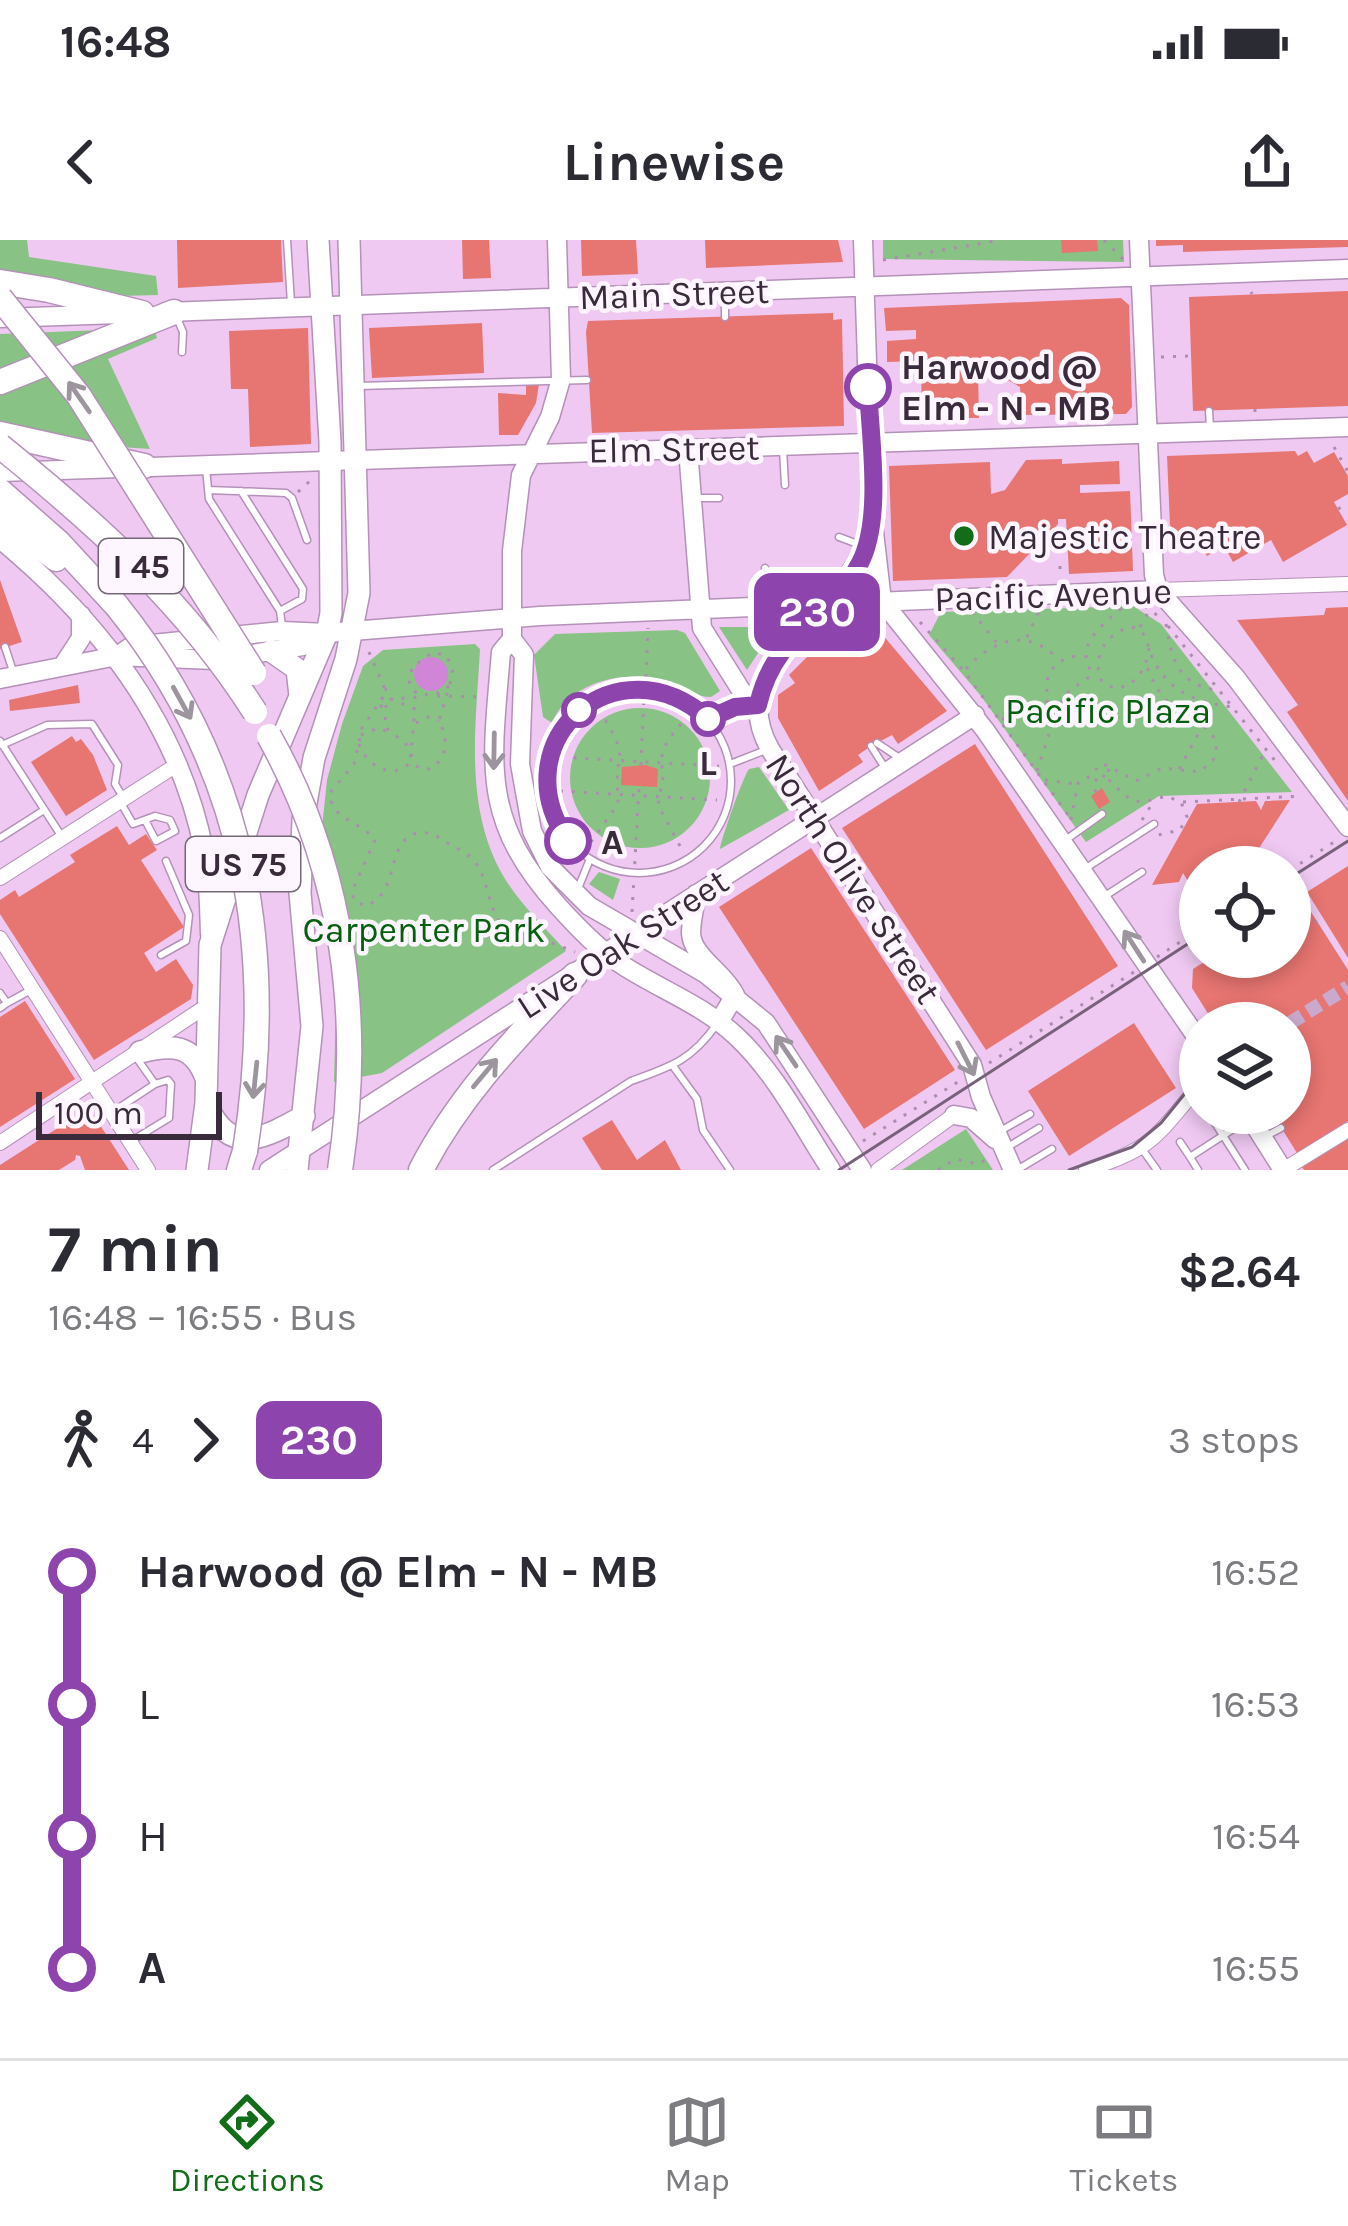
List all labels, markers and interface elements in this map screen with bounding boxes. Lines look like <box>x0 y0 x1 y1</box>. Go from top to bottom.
text: 16:48 <box>60 16 171 68</box>
icon: back <box>48 129 114 195</box>
icon: share <box>1234 129 1300 195</box>
text: Linewise <box>563 130 785 194</box>
street label: Main Street <box>578 270 770 318</box>
place label: Harwood @ Elm - N - MB <box>901 346 1111 429</box>
marker: Harwood @ Elm - N - MB <box>846 365 890 409</box>
one-way arrow <box>67 381 92 414</box>
street label: Elm Street <box>588 427 760 471</box>
place label: Majestic Theatre <box>988 516 1261 558</box>
marker: Majestic Theatre <box>951 523 977 549</box>
road number: I 45 <box>99 539 183 593</box>
street label: Pacific Avenue <box>934 570 1173 620</box>
line badge: 230 <box>748 573 886 651</box>
text: 230 <box>778 587 856 637</box>
one-way arrow <box>171 684 194 719</box>
park label: Pacific Plaza <box>1005 690 1211 732</box>
unlabelled marker <box>563 694 595 726</box>
marker: L <box>692 703 724 735</box>
one-way arrow <box>483 731 506 770</box>
place label: L <box>699 742 717 784</box>
street label: North Olive Street <box>757 746 950 1011</box>
marker: A <box>546 819 590 863</box>
place label: A <box>601 821 624 863</box>
road number: US 75 <box>186 837 300 891</box>
map controls <box>1179 846 1311 1134</box>
button: locate <box>1179 846 1311 978</box>
street label: Live Oak Street <box>509 860 736 1028</box>
park label: Carpenter Park <box>303 909 545 951</box>
one-way arrow <box>1121 930 1146 964</box>
button: layers <box>1179 1002 1311 1134</box>
one-way arrow <box>773 1034 798 1068</box>
one-way arrow <box>955 1040 978 1075</box>
one-way arrow <box>472 1057 498 1089</box>
one-way arrow <box>243 1059 265 1098</box>
scale bar <box>36 1086 222 1139</box>
text: 100 m <box>54 1094 143 1132</box>
text: 7 min <box>48 1210 223 1288</box>
text: $2.64 <box>1178 1246 1300 1298</box>
text: 16:48 – 16:55 · Bus <box>48 1294 357 1340</box>
icon: walk <box>48 1407 114 1473</box>
icon: forward <box>172 1407 238 1473</box>
text: 230 <box>280 1415 358 1465</box>
text: 4 <box>132 1417 154 1463</box>
text: 3 stops <box>1168 1417 1300 1463</box>
text: Harwood @ Elm - N - MB <box>138 1546 658 1598</box>
text: 16:52 <box>1211 1549 1300 1595</box>
text: L <box>138 1678 159 1730</box>
text: 16:53 <box>1211 1681 1300 1727</box>
text: H <box>138 1810 168 1862</box>
text: 16:54 <box>1212 1813 1300 1859</box>
text: A <box>138 1942 166 1994</box>
text: 16:55 <box>1212 1945 1300 1991</box>
tab: Directions <box>170 2089 325 2199</box>
tab: Map <box>664 2089 730 2199</box>
tab: Tickets <box>1070 2089 1178 2199</box>

